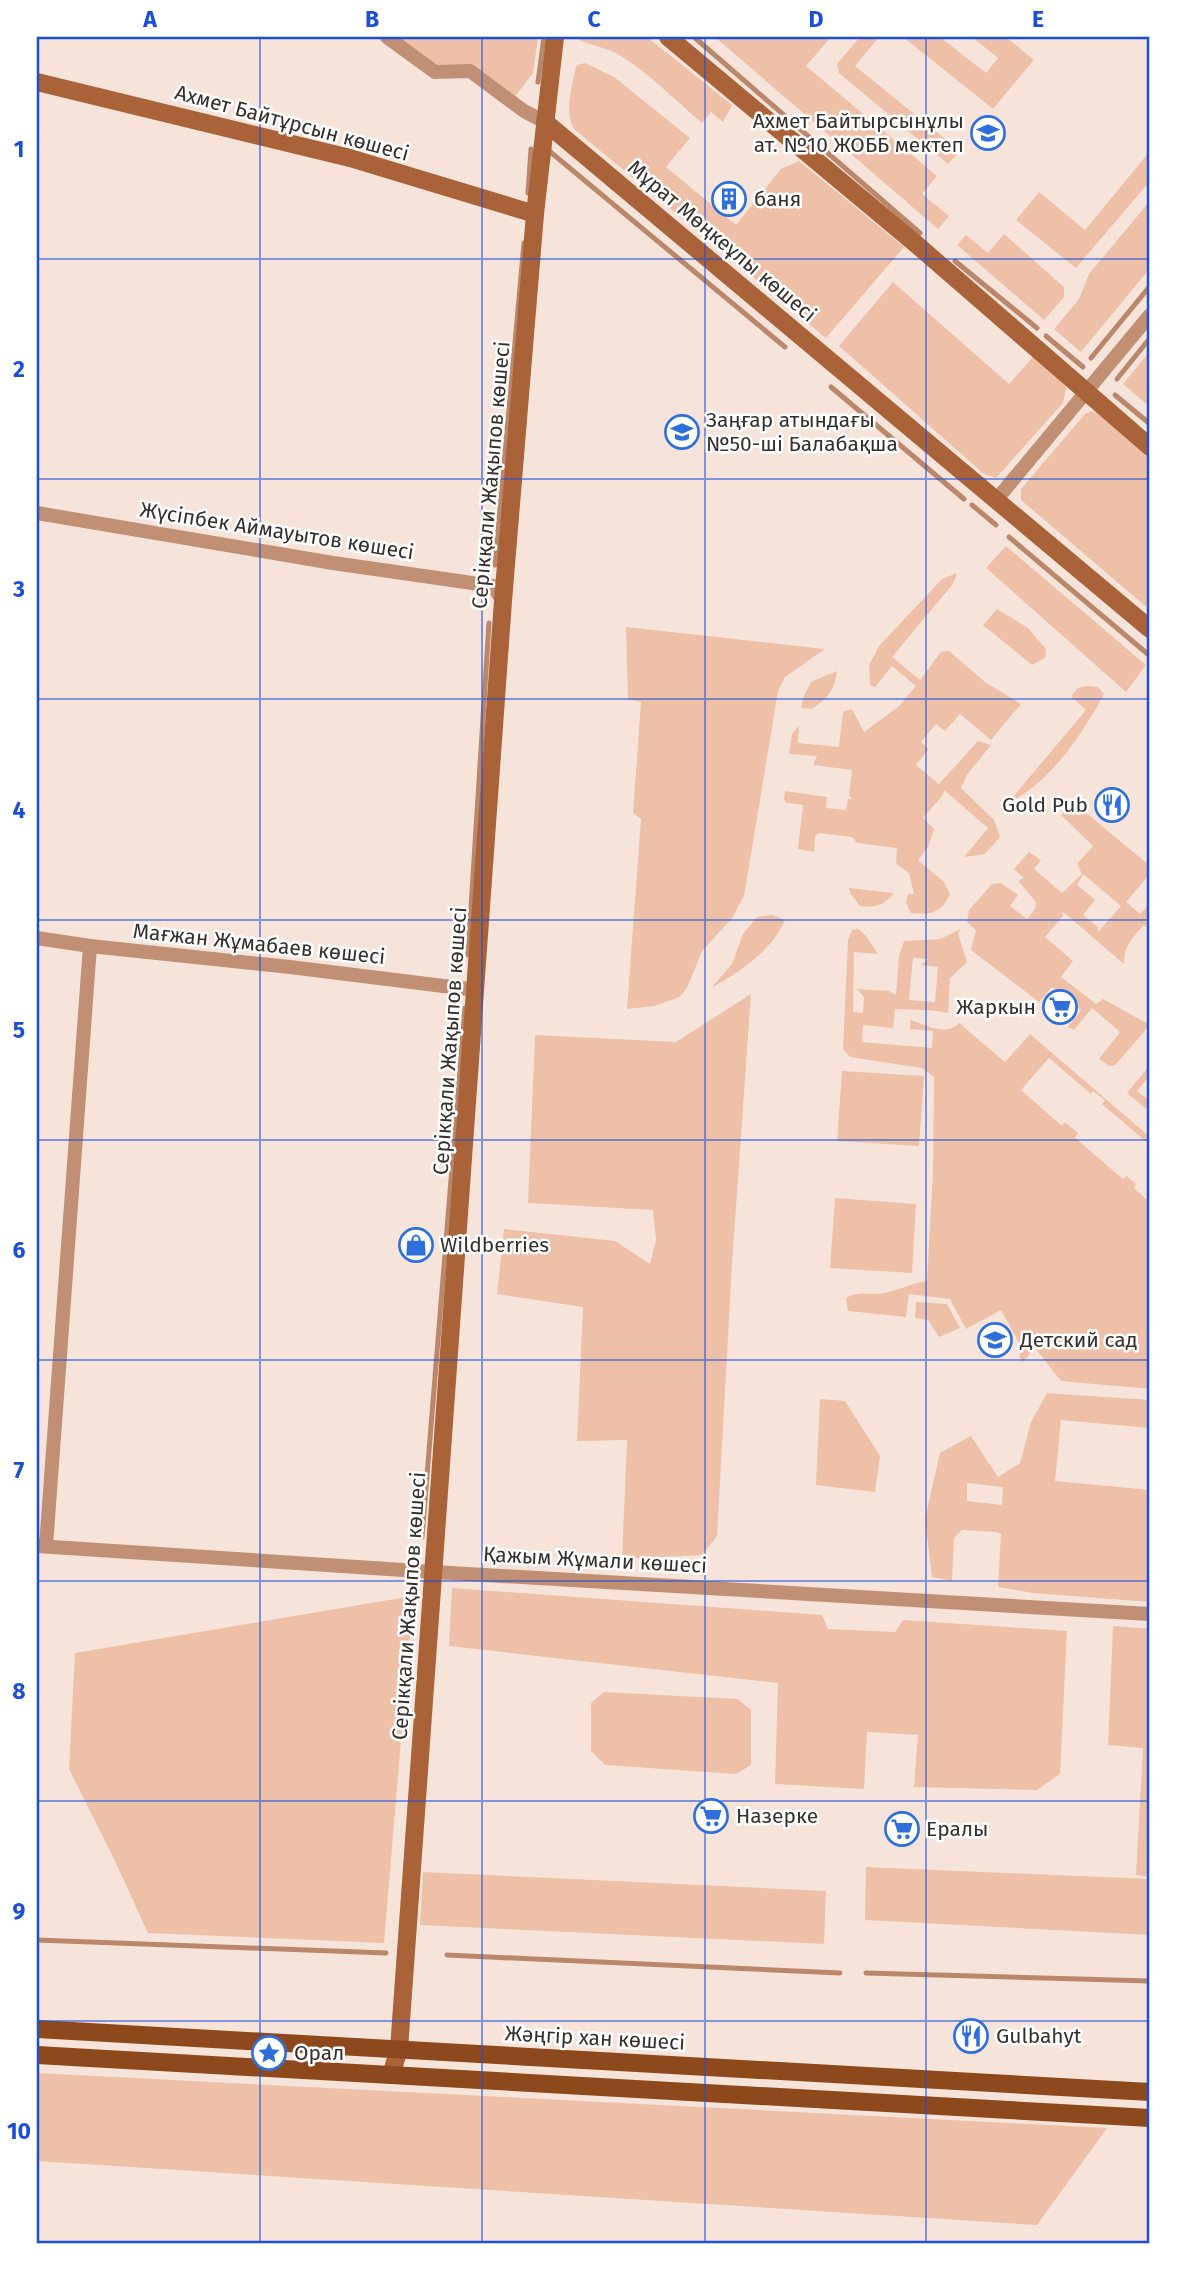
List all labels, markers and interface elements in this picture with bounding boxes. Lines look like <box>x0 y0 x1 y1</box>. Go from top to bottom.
text: A <box>142 5 157 33</box>
text: B <box>365 5 379 33</box>
text: C <box>587 5 601 33</box>
text: D <box>809 5 824 33</box>
text: E <box>1032 5 1044 33</box>
street label: Ахмет Байтұрсын көшесі <box>172 79 412 167</box>
place label: Ахмет Байтырсынұлы ат. №10 ЖОББ мектеп <box>753 108 964 158</box>
school or university icon: Ахмет Байтырсынұлы ат. №10 ЖОББ мектеп <box>969 114 1007 152</box>
text: 1 <box>14 135 24 163</box>
street label: Мұрат Мөңкеұлы көшесі <box>622 154 822 328</box>
building icon: баня <box>710 180 748 218</box>
place label: баня <box>754 186 801 212</box>
street label: Серікқали Жақыпов көшесі <box>466 340 516 610</box>
text: 2 <box>13 355 25 383</box>
place label: Заңғар атындағы №50-ші Балабақша <box>706 407 898 457</box>
school or university icon: Заңғар атындағы №50-ші Балабақша <box>663 413 701 451</box>
street label: Жүсіпбек Аймауытов көшесі <box>138 496 416 566</box>
text: 3 <box>12 575 25 603</box>
restaurant icon: Gold Pub <box>1093 786 1131 824</box>
place label: Gold Pub <box>1002 792 1088 818</box>
text: 4 <box>13 796 26 824</box>
street label: Серікқали Жақыпов көшесі <box>428 906 472 1176</box>
street label: Мағжан Жұмабаев көшесі <box>132 918 386 970</box>
supermarket icon: Жаркын <box>1041 988 1079 1026</box>
place label: Жаркын <box>956 994 1036 1020</box>
text: 5 <box>13 1016 25 1044</box>
shop icon: Wildberries <box>397 1226 435 1264</box>
place label: Wildberries <box>440 1232 549 1258</box>
text: 6 <box>13 1236 26 1264</box>
school or university icon: Детский сад <box>976 1321 1014 1359</box>
place label: Детский сад <box>1019 1327 1137 1353</box>
text: 7 <box>14 1456 25 1484</box>
street label: Серікқали Жақыпов көшесі <box>387 1471 431 1741</box>
street label: Қажым Жұмали көшесі <box>482 1541 708 1579</box>
text: 8 <box>12 1677 26 1705</box>
supermarket icon: Назерке <box>692 1797 730 1835</box>
place label: Назерке <box>736 1803 818 1829</box>
supermarket icon: Ералы <box>883 1810 921 1848</box>
place label: Ералы <box>926 1816 988 1842</box>
text: 9 <box>13 1897 26 1925</box>
restaurant icon: Gulbahyt <box>952 2017 990 2055</box>
street label: Жәңгір хан көшесі <box>504 2020 686 2056</box>
place label: Gulbahyt <box>996 2023 1082 2049</box>
place icon: Орал <box>250 2034 288 2072</box>
place label: Орал <box>294 2040 344 2066</box>
text: 10 <box>7 2117 31 2145</box>

